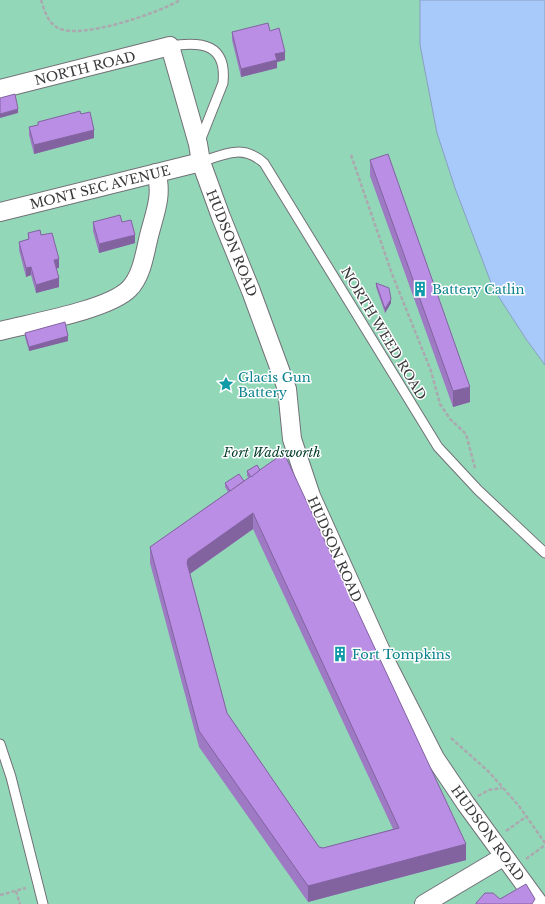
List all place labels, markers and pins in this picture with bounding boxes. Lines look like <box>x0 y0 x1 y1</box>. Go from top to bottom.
building icon: Battery Catlin <box>411 280 429 298</box>
place label: Battery Catlin <box>432 281 524 298</box>
place label: Glacis Gun Battery <box>238 369 311 401</box>
place icon: Glacis Gun Battery <box>217 375 235 393</box>
building icon: Fort Tompkins <box>331 645 349 663</box>
place label: Fort Tompkins <box>352 646 451 663</box>

